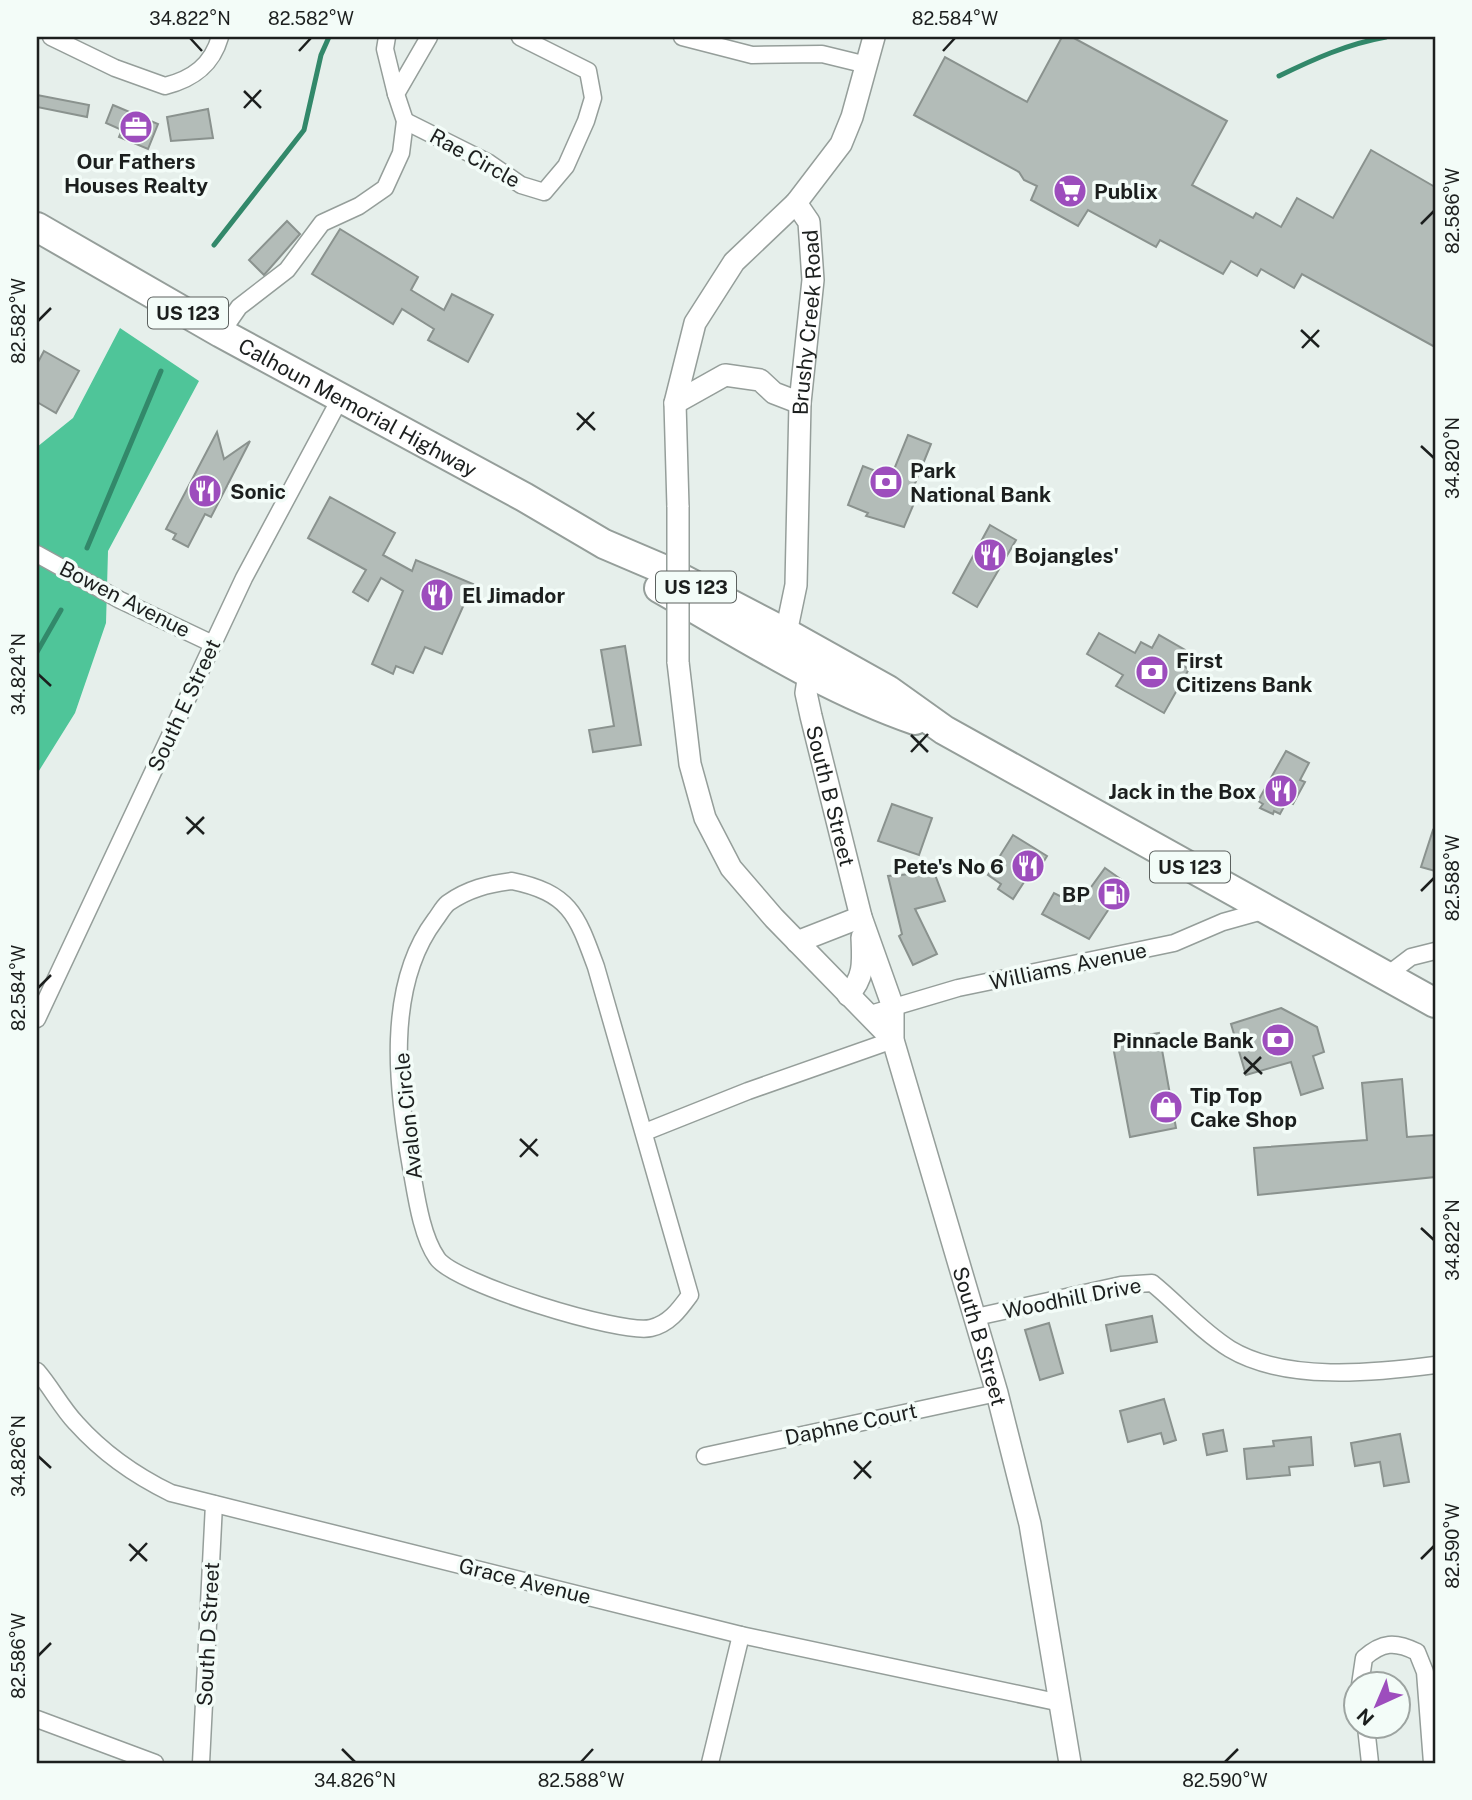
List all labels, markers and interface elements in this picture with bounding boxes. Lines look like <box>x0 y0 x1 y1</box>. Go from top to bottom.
text: 34.822°N <box>149 8 231 29</box>
text: 82.582°W <box>268 8 354 29</box>
text: 82.584°W <box>912 8 998 29</box>
office icon: Our Fathers Houses Realty <box>117 108 155 146</box>
street label: Rae Circle <box>426 123 524 193</box>
place label: Our Fathers Houses Realty <box>64 149 208 198</box>
text: 82.586°W <box>1442 168 1463 254</box>
supermarket icon: Publix <box>1051 172 1089 210</box>
place label: Publix <box>1094 179 1158 204</box>
street label: Brushy Creek Road <box>787 229 825 415</box>
text: 82.582°W <box>8 278 29 364</box>
road number: US 123 <box>148 298 228 328</box>
street label: Calhoun Memorial Highway <box>234 332 481 482</box>
text: 34.820°N <box>1442 417 1463 499</box>
place label: Park National Bank <box>910 458 1051 507</box>
bank icon: Park National Bank <box>867 463 905 501</box>
restaurant icon: Sonic <box>186 472 224 510</box>
place label: Sonic <box>230 479 286 504</box>
restaurant icon: Bojangles' <box>971 536 1009 574</box>
place label: Bojangles' <box>1014 543 1119 568</box>
street label: Bowen Avenue <box>55 555 195 643</box>
road number: US 123 <box>656 572 736 602</box>
restaurant icon: El Jimador <box>418 576 456 614</box>
place label: El Jimador <box>462 583 565 608</box>
text: 34.824°N <box>8 633 29 715</box>
street label: South E Street <box>142 635 226 775</box>
place label: First Citizens Bank <box>1176 648 1312 697</box>
bank icon: First Citizens Bank <box>1133 653 1171 691</box>
street label: South B Street <box>801 723 860 869</box>
restaurant icon: Jack in the Box <box>1262 772 1300 810</box>
place label: Jack in the Box <box>1108 779 1256 804</box>
text: 82.588°W <box>1442 835 1463 921</box>
restaurant icon: Pete's No 6 <box>1009 847 1047 885</box>
road number: US 123 <box>1150 852 1230 882</box>
place label: Pete's No 6 <box>893 854 1004 879</box>
fuel station icon: BP <box>1095 875 1133 913</box>
place label: BP <box>1062 882 1090 907</box>
street label: Williams Avenue <box>987 937 1149 995</box>
text: 82.584°W <box>8 945 29 1031</box>
bank icon: Pinnacle Bank <box>1259 1021 1297 1059</box>
place label: Pinnacle Bank <box>1113 1028 1254 1053</box>
street label: Avalon Circle <box>389 1051 427 1181</box>
place label: Tip Top Cake Shop <box>1190 1083 1297 1132</box>
shop icon: Tip Top Cake Shop <box>1147 1088 1185 1126</box>
text: 34.822°N <box>1442 1199 1463 1281</box>
street label: South B Street <box>948 1263 1012 1408</box>
street label: Woodhill Drive <box>1001 1272 1143 1324</box>
street label: Daphne Court <box>783 1398 919 1450</box>
text: 34.826°N <box>8 1415 29 1497</box>
text: 82.590°W <box>1442 1503 1463 1589</box>
street label: Grace Avenue <box>456 1553 594 1609</box>
street label: South D Street <box>192 1561 224 1707</box>
text: 82.586°W <box>8 1613 29 1699</box>
north arrow <box>1342 1671 1412 1741</box>
text: N <box>1352 1704 1378 1730</box>
text: 34.826°N <box>314 1770 396 1791</box>
text: 82.588°W <box>538 1770 624 1791</box>
text: 82.590°W <box>1182 1770 1268 1791</box>

